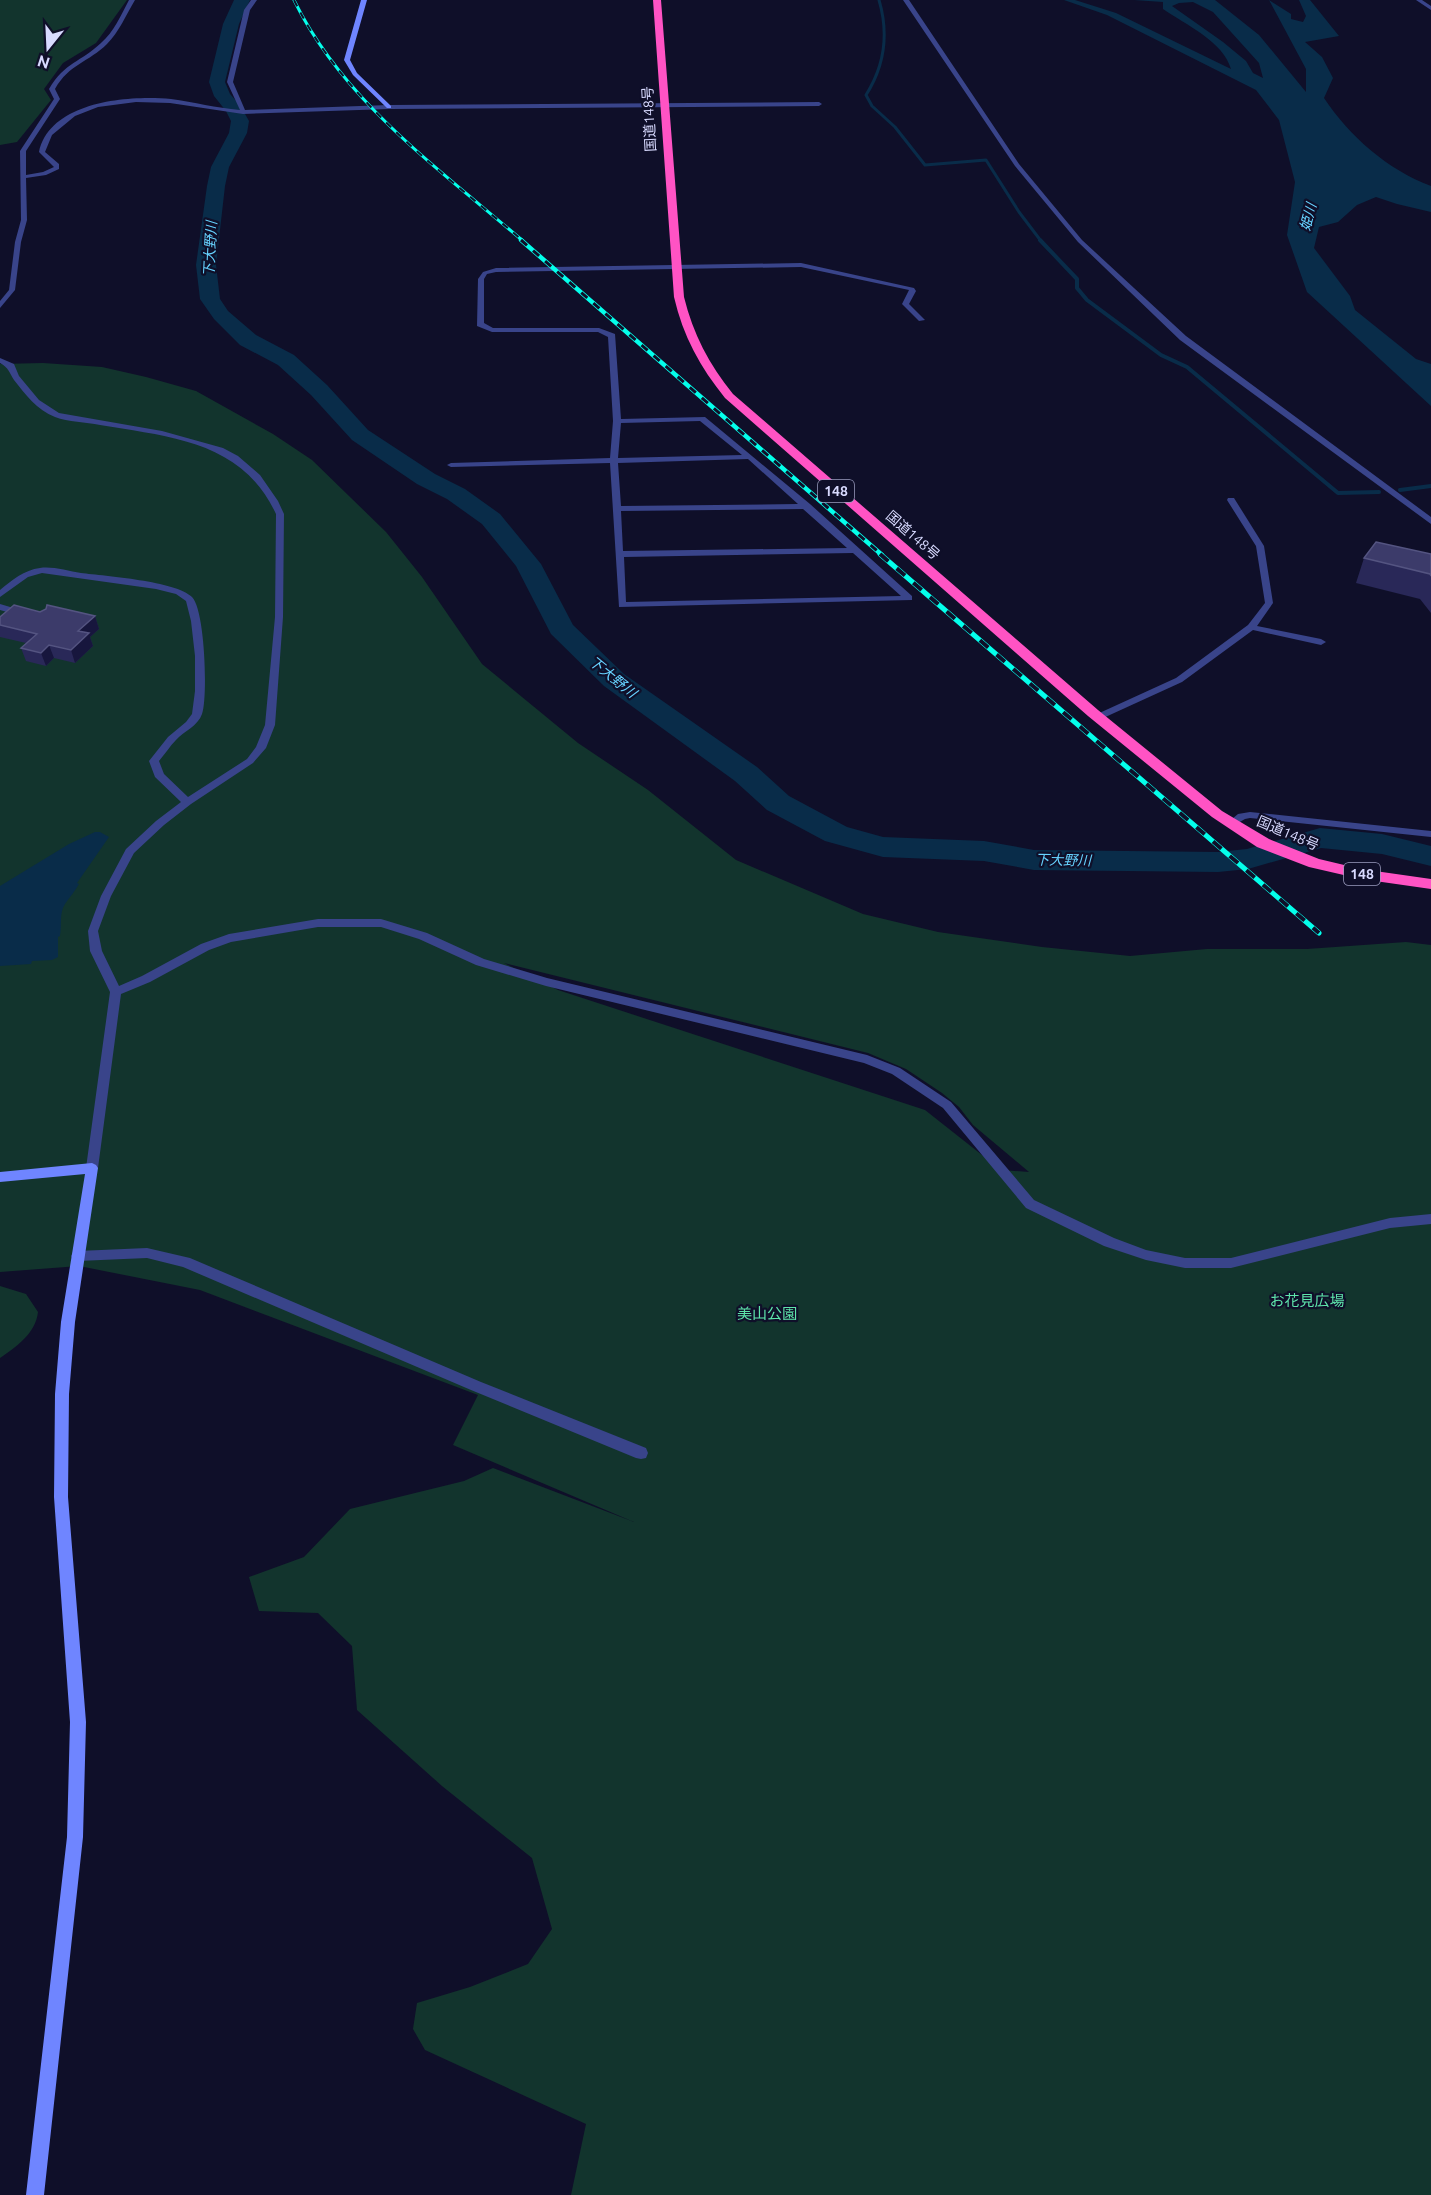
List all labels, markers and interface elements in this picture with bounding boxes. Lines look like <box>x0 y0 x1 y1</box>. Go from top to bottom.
north arrow <box>18 18 78 78</box>
text: N <box>35 52 52 73</box>
street label: 国道148号 <box>639 86 659 152</box>
water label: 姫川 <box>1297 199 1320 233</box>
water label: 下大野川 <box>201 219 220 277</box>
road number: 148 <box>818 480 854 502</box>
street label: 国道148号 <box>883 507 943 563</box>
water label: 下大野川 <box>586 653 641 702</box>
street label: 国道148号 <box>1255 813 1321 853</box>
water label: 下大野川 <box>1035 852 1093 869</box>
road number: 148 <box>1344 863 1380 885</box>
park label: お花見広場 <box>1269 1292 1345 1309</box>
park label: 美山公園 <box>737 1305 797 1322</box>

